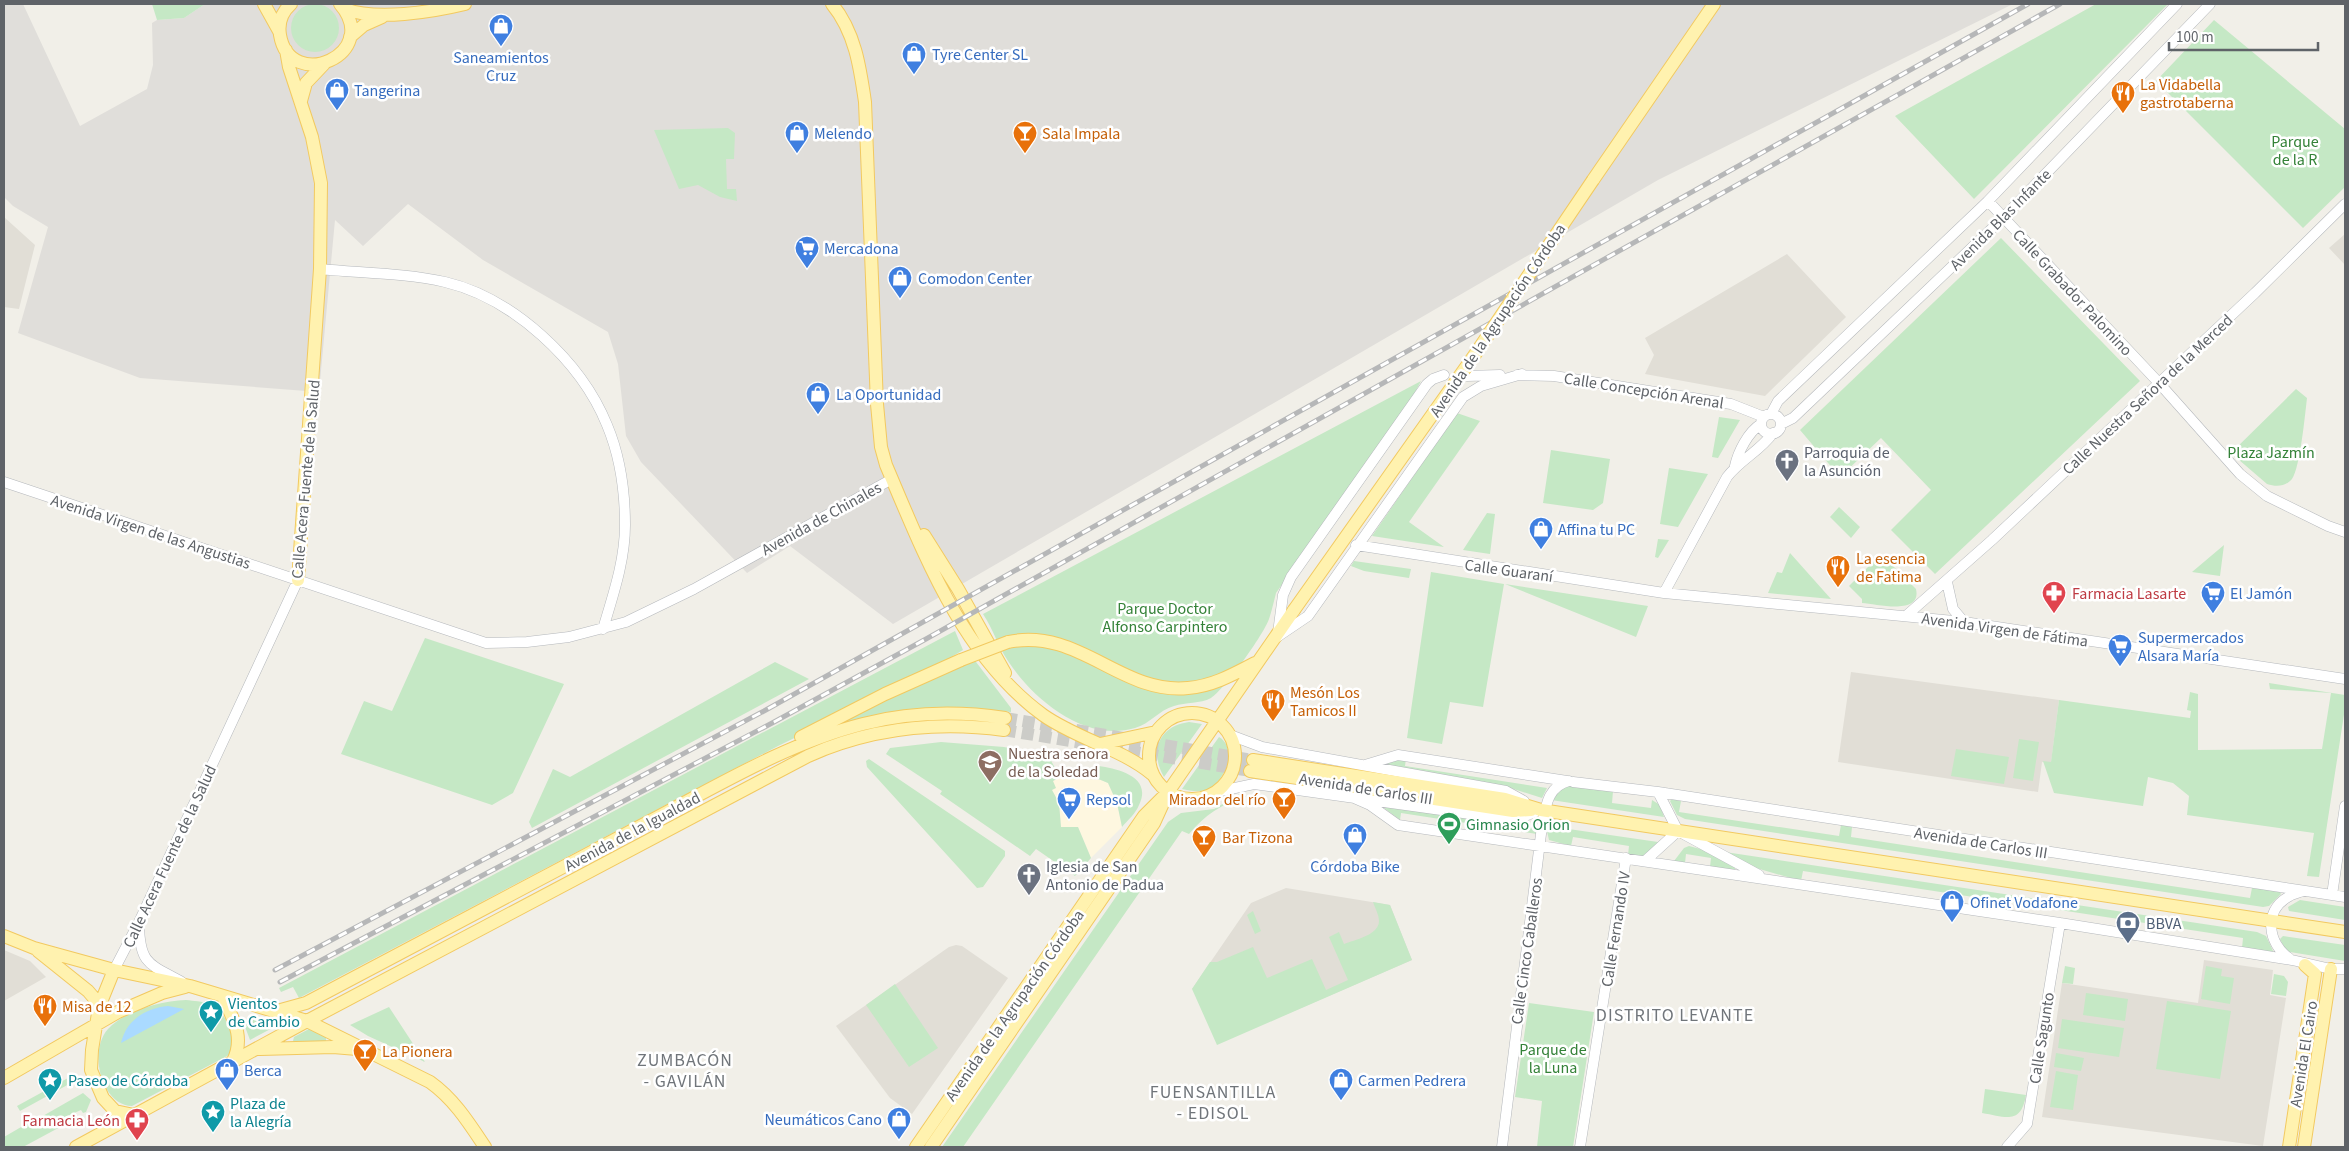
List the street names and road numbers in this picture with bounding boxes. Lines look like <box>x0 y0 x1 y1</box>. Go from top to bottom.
street label: Avenida Blas Infante <box>1945 164 2056 275</box>
street label: Avenida de la Agrupación Córdoba <box>1425 219 1571 422</box>
street label: Calle Grabador Palomino <box>2007 224 2137 361</box>
street label: Calle Nuestra Señora de la Merced <box>2057 310 2238 480</box>
street label: Calle Concepción Arenal <box>1562 367 1725 414</box>
street label: Calle Acera Fuente de la Salud <box>286 379 326 579</box>
street label: Avenida de Chinales <box>758 477 886 561</box>
street label: Avenida Virgen de las Angustias <box>48 489 254 575</box>
street label: Calle Guaraní <box>1463 554 1556 588</box>
street label: Avenida Virgen de Fátima <box>1920 607 2090 653</box>
street label: Calle Acera Fuente de la Salud <box>118 761 222 951</box>
street label: Avenida de Carlos III <box>1298 768 1434 810</box>
street label: Avenida de la Igualdad <box>561 787 704 877</box>
street label: Avenida de Carlos III <box>1913 822 2049 864</box>
street label: Calle Fernando IV <box>1596 869 1636 988</box>
street label: Calle Cinco Caballeros <box>1506 876 1548 1026</box>
street label: Avenida de la Agrupación Córdoba <box>940 905 1090 1106</box>
street label: Calle Sagunto <box>2024 991 2060 1086</box>
street label: Avenida El Cairo <box>2285 999 2323 1109</box>

